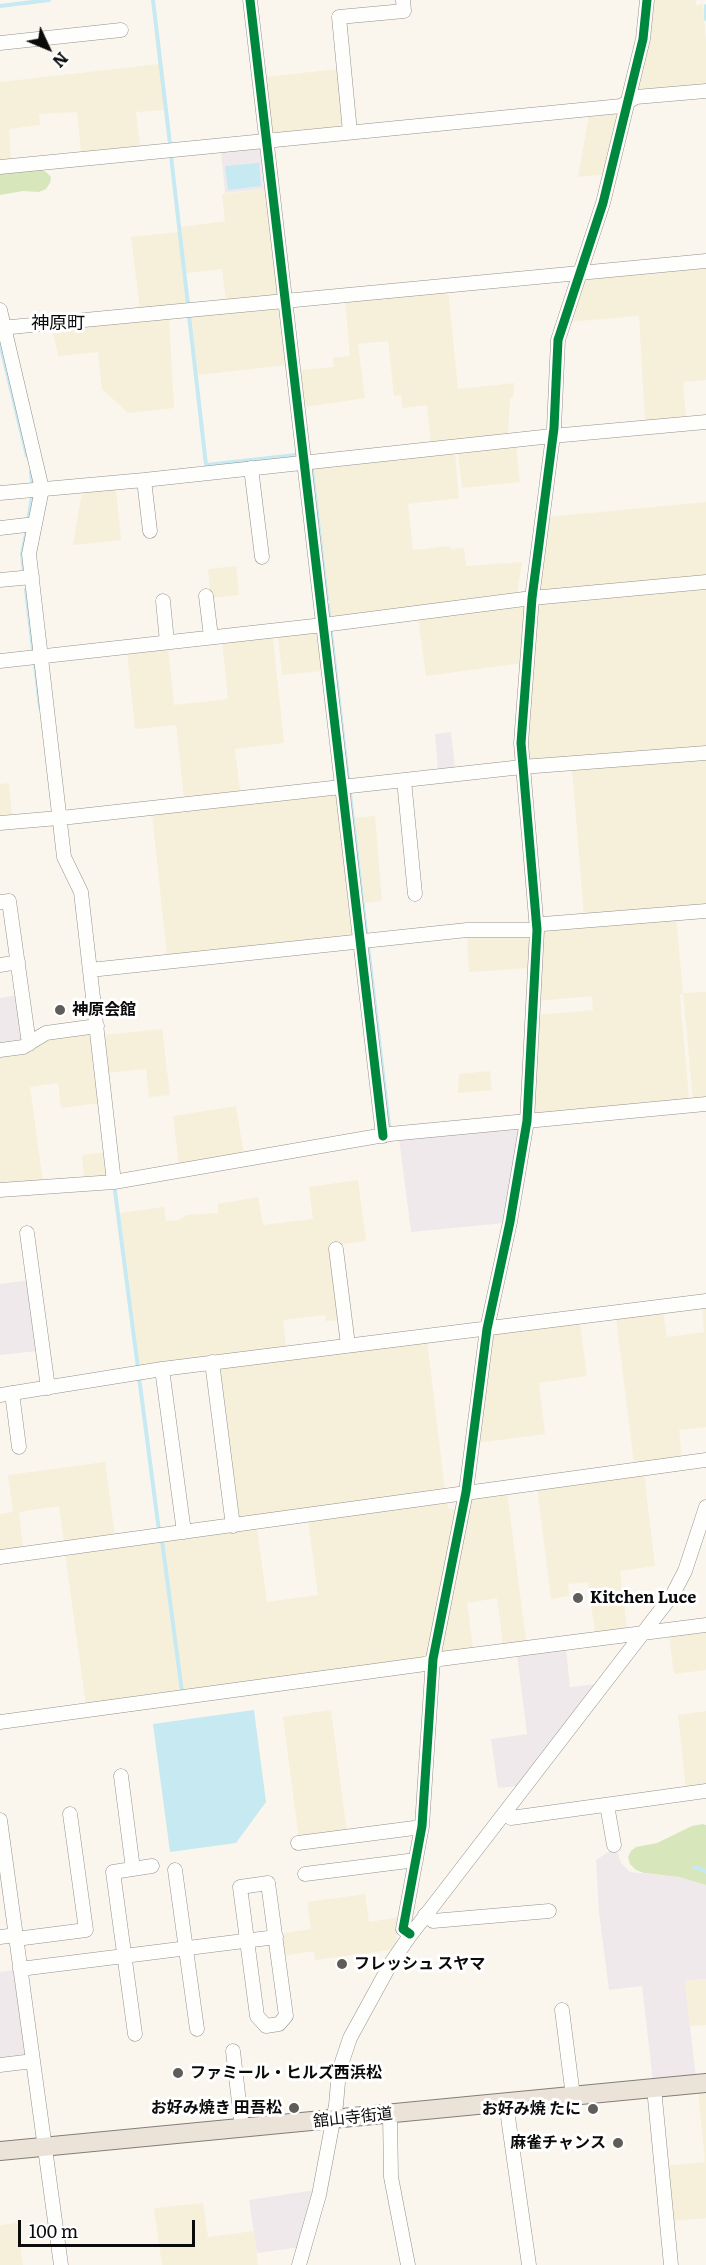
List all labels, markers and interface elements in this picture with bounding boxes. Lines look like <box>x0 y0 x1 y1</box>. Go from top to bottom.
north arrow <box>18 18 78 78</box>
text: N <box>48 47 74 74</box>
district label: 神原町 <box>31 313 85 335</box>
place label: 神原会館 <box>72 1000 136 1020</box>
marker: 神原会館 <box>53 1003 67 1017</box>
place label: Kitchen Luce <box>590 1588 696 1608</box>
marker: Kitchen Luce <box>571 1591 585 1605</box>
place label: フレッシュ スヤマ <box>354 1954 485 1974</box>
marker: フレッシュ スヤマ <box>335 1957 349 1971</box>
place label: ファミール・ヒルズ西浜松 <box>190 2063 382 2083</box>
marker: ファミール・ヒルズ西浜松 <box>171 2066 185 2080</box>
place label: お好み焼き 田吾松 <box>151 2098 282 2118</box>
place label: お好み焼 たに <box>482 2099 581 2119</box>
marker: お好み焼き 田吾松 <box>287 2101 301 2115</box>
marker: お好み焼 たに <box>586 2102 600 2116</box>
street label: 舘山寺街道 <box>312 2104 394 2132</box>
place label: 麻雀チャンス <box>510 2133 606 2153</box>
marker: 麻雀チャンス <box>611 2136 625 2150</box>
scale bar <box>21 2208 198 2246</box>
text: 100 m <box>29 2217 78 2244</box>

